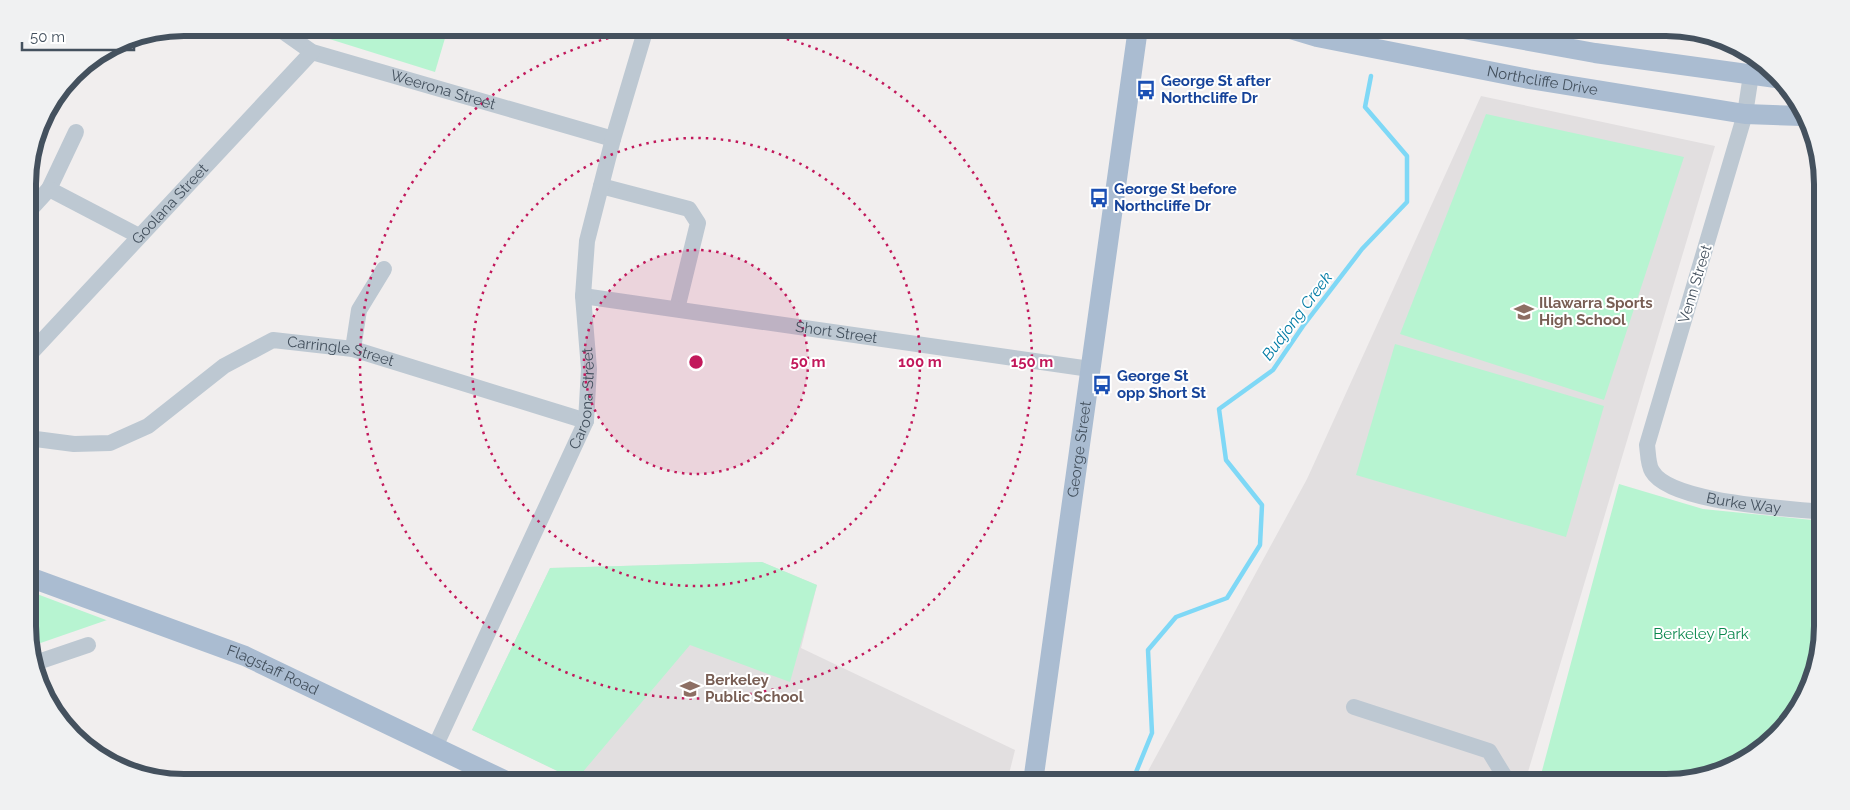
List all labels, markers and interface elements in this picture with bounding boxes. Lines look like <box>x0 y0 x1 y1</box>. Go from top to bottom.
scale bar <box>22 20 135 52</box>
text: 50 m <box>30 28 65 46</box>
street label: Northcliffe Drive <box>1486 62 1599 99</box>
street label: Weerona Street <box>388 66 498 114</box>
place label: George St after Northcliffe Dr <box>1161 72 1271 107</box>
bus stop icon: George St after Northcliffe Dr <box>1135 79 1157 101</box>
street label: Goolana Street <box>128 160 212 248</box>
place label: George St before Northcliffe Dr <box>1114 180 1237 215</box>
bus stop icon: George St before Northcliffe Dr <box>1088 187 1110 209</box>
street label: Venn Street <box>1675 243 1715 325</box>
water label: Budjong Creek <box>1258 268 1337 364</box>
place label: Illawarra Sports High School <box>1539 294 1653 329</box>
school or university icon: Illawarra Sports High School <box>1513 301 1535 323</box>
street label: Short Street <box>794 318 879 347</box>
street label: Carringle Street <box>286 333 396 370</box>
street label: Caroona Street <box>565 347 598 452</box>
centre of rings <box>687 353 705 371</box>
text: 50 m <box>790 353 826 371</box>
text: 100 m <box>898 353 942 371</box>
text: 150 m <box>1011 353 1053 371</box>
place label: George St opp Short St <box>1117 367 1206 402</box>
bus stop icon: George St opp Short St <box>1091 374 1113 396</box>
street label: George Street <box>1064 400 1095 499</box>
street label: Burke Way <box>1705 489 1782 517</box>
park label: Berkeley Park <box>1653 625 1749 643</box>
street label: Flagstaff Road <box>225 641 322 699</box>
place label: Berkeley Public School <box>705 671 804 706</box>
school or university icon: Berkeley Public School <box>679 678 701 700</box>

